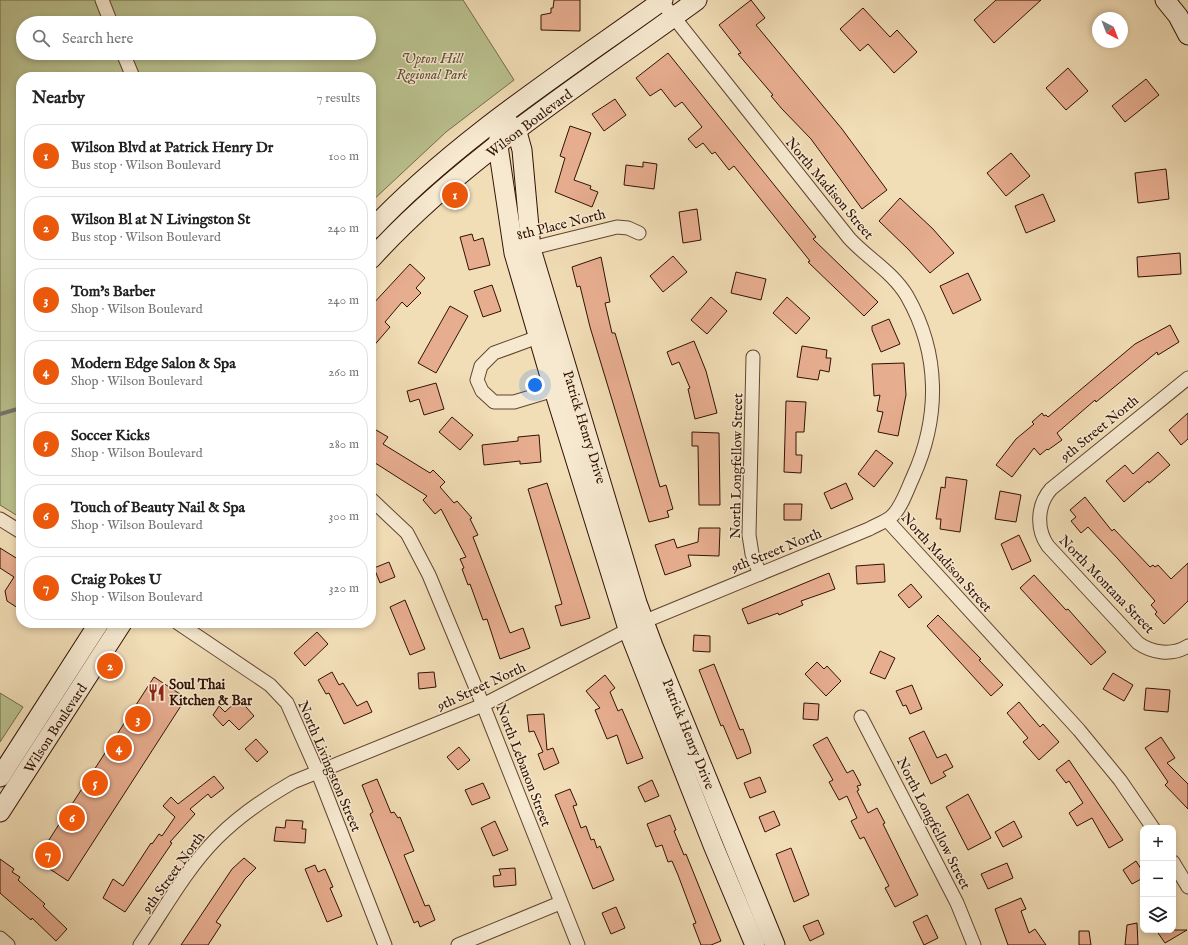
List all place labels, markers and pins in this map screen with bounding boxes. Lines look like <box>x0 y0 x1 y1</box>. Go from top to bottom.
pin: 1 <box>442 180 468 210</box>
pin: 2 <box>97 651 123 681</box>
place label: Soul Thai Kitchen & Bar <box>169 676 253 710</box>
restaurant icon: Soul Thai Kitchen & Bar <box>146 682 166 702</box>
pin: 3 <box>125 704 151 734</box>
pin: 4 <box>106 733 132 763</box>
pin: 5 <box>82 768 108 798</box>
pin: 6 <box>59 803 85 833</box>
pin: 7 <box>35 840 61 870</box>

